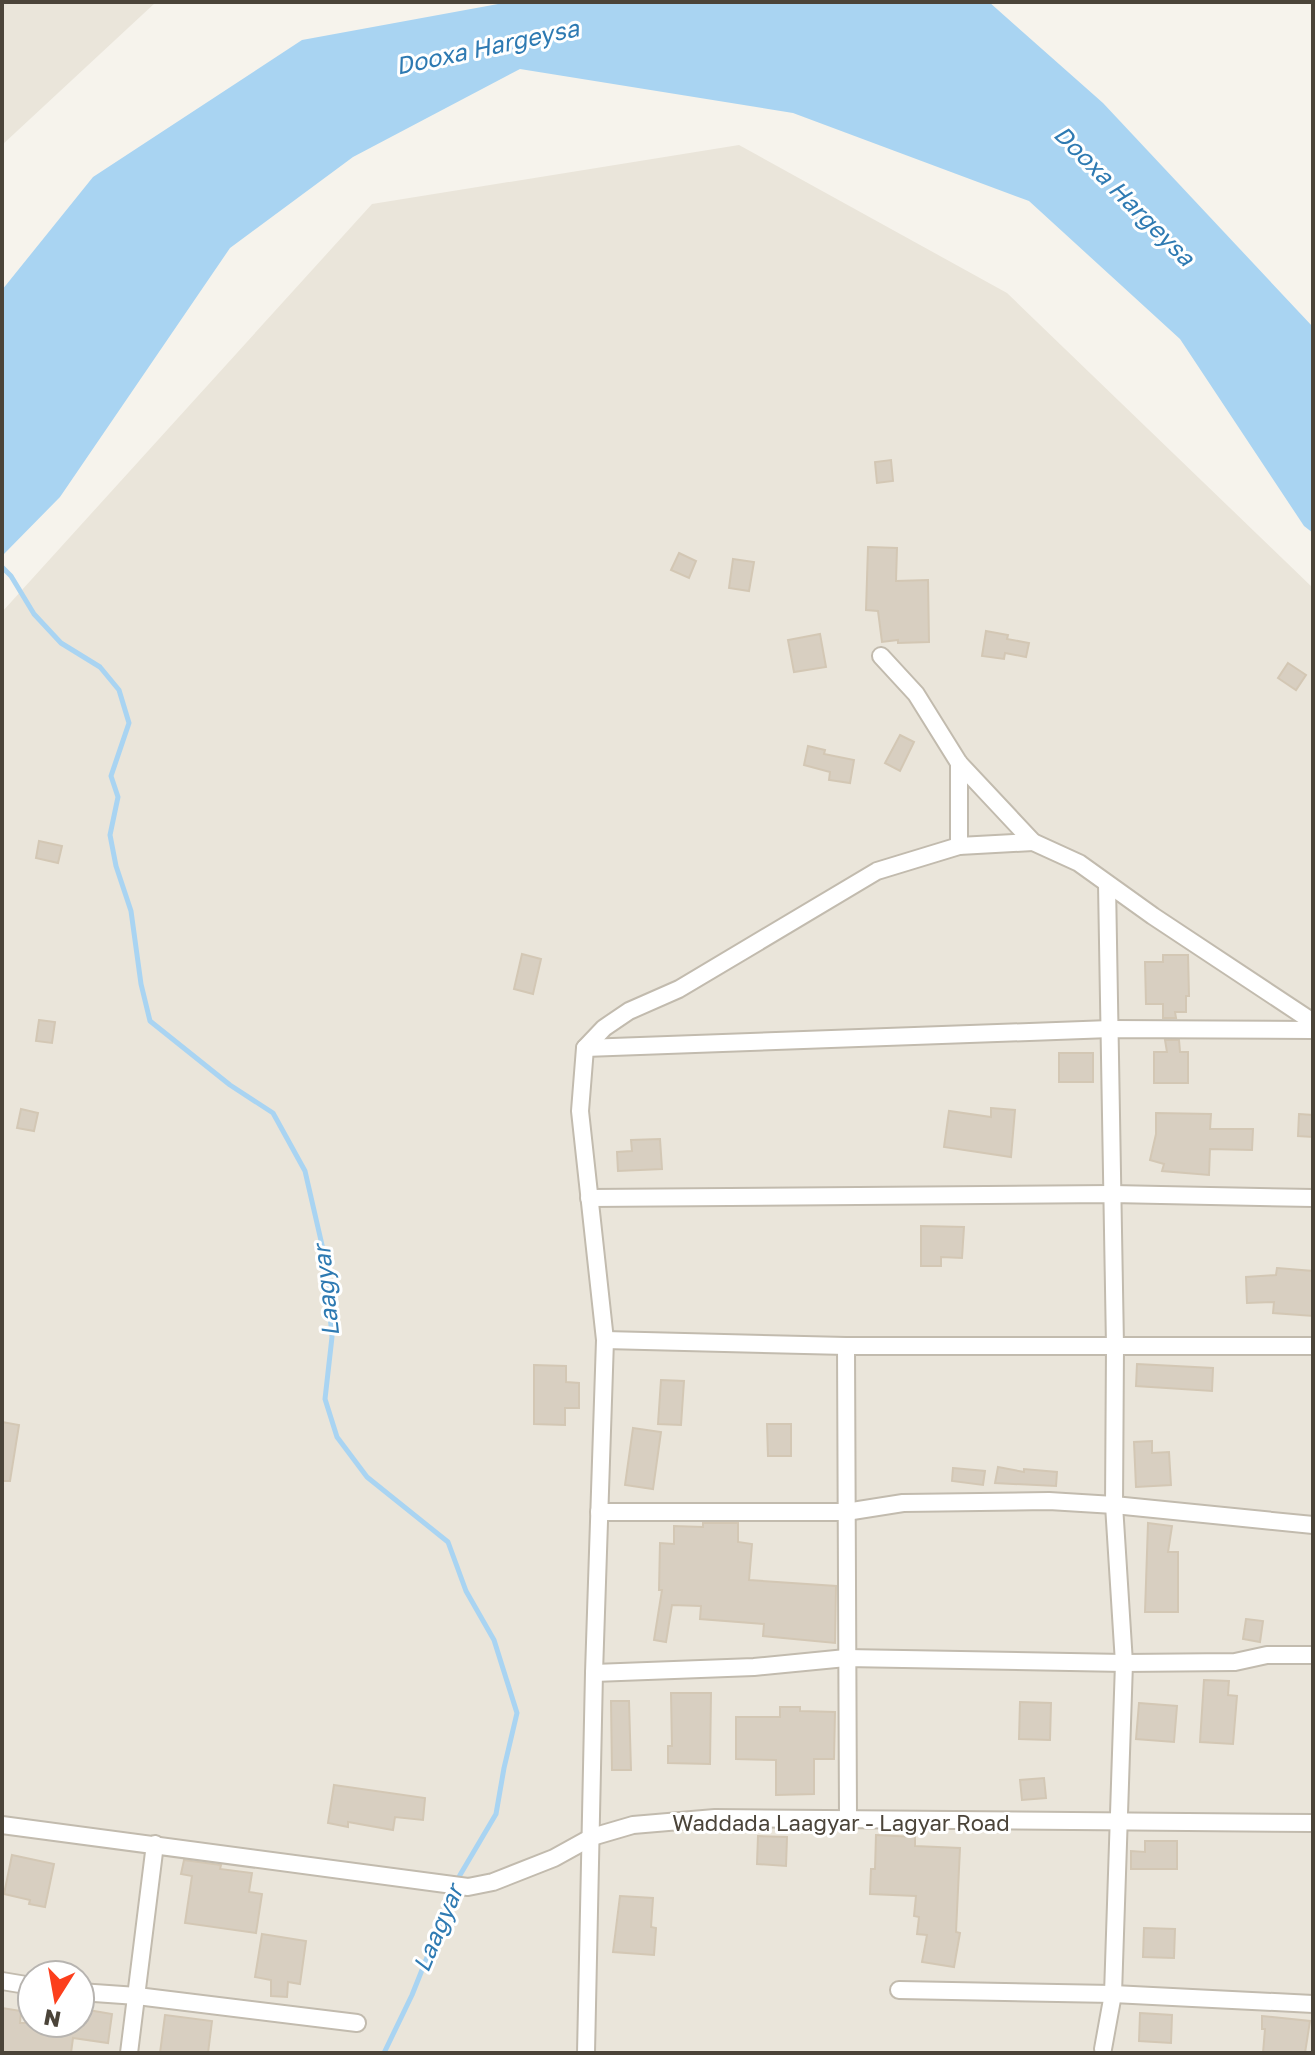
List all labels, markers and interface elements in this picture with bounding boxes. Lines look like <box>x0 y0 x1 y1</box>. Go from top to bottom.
water label: Dooxa Hargeysa <box>393 12 583 81</box>
water label: Dooxa Hargeysa <box>1048 119 1202 273</box>
water label: Laagyar <box>305 1240 345 1338</box>
street label: Waddada Laagyar - Lagyar Road <box>672 1809 1010 1836</box>
water label: Laagyar <box>406 1877 471 1976</box>
north arrow <box>16 1959 96 2039</box>
text: N <box>41 2004 63 2034</box>

